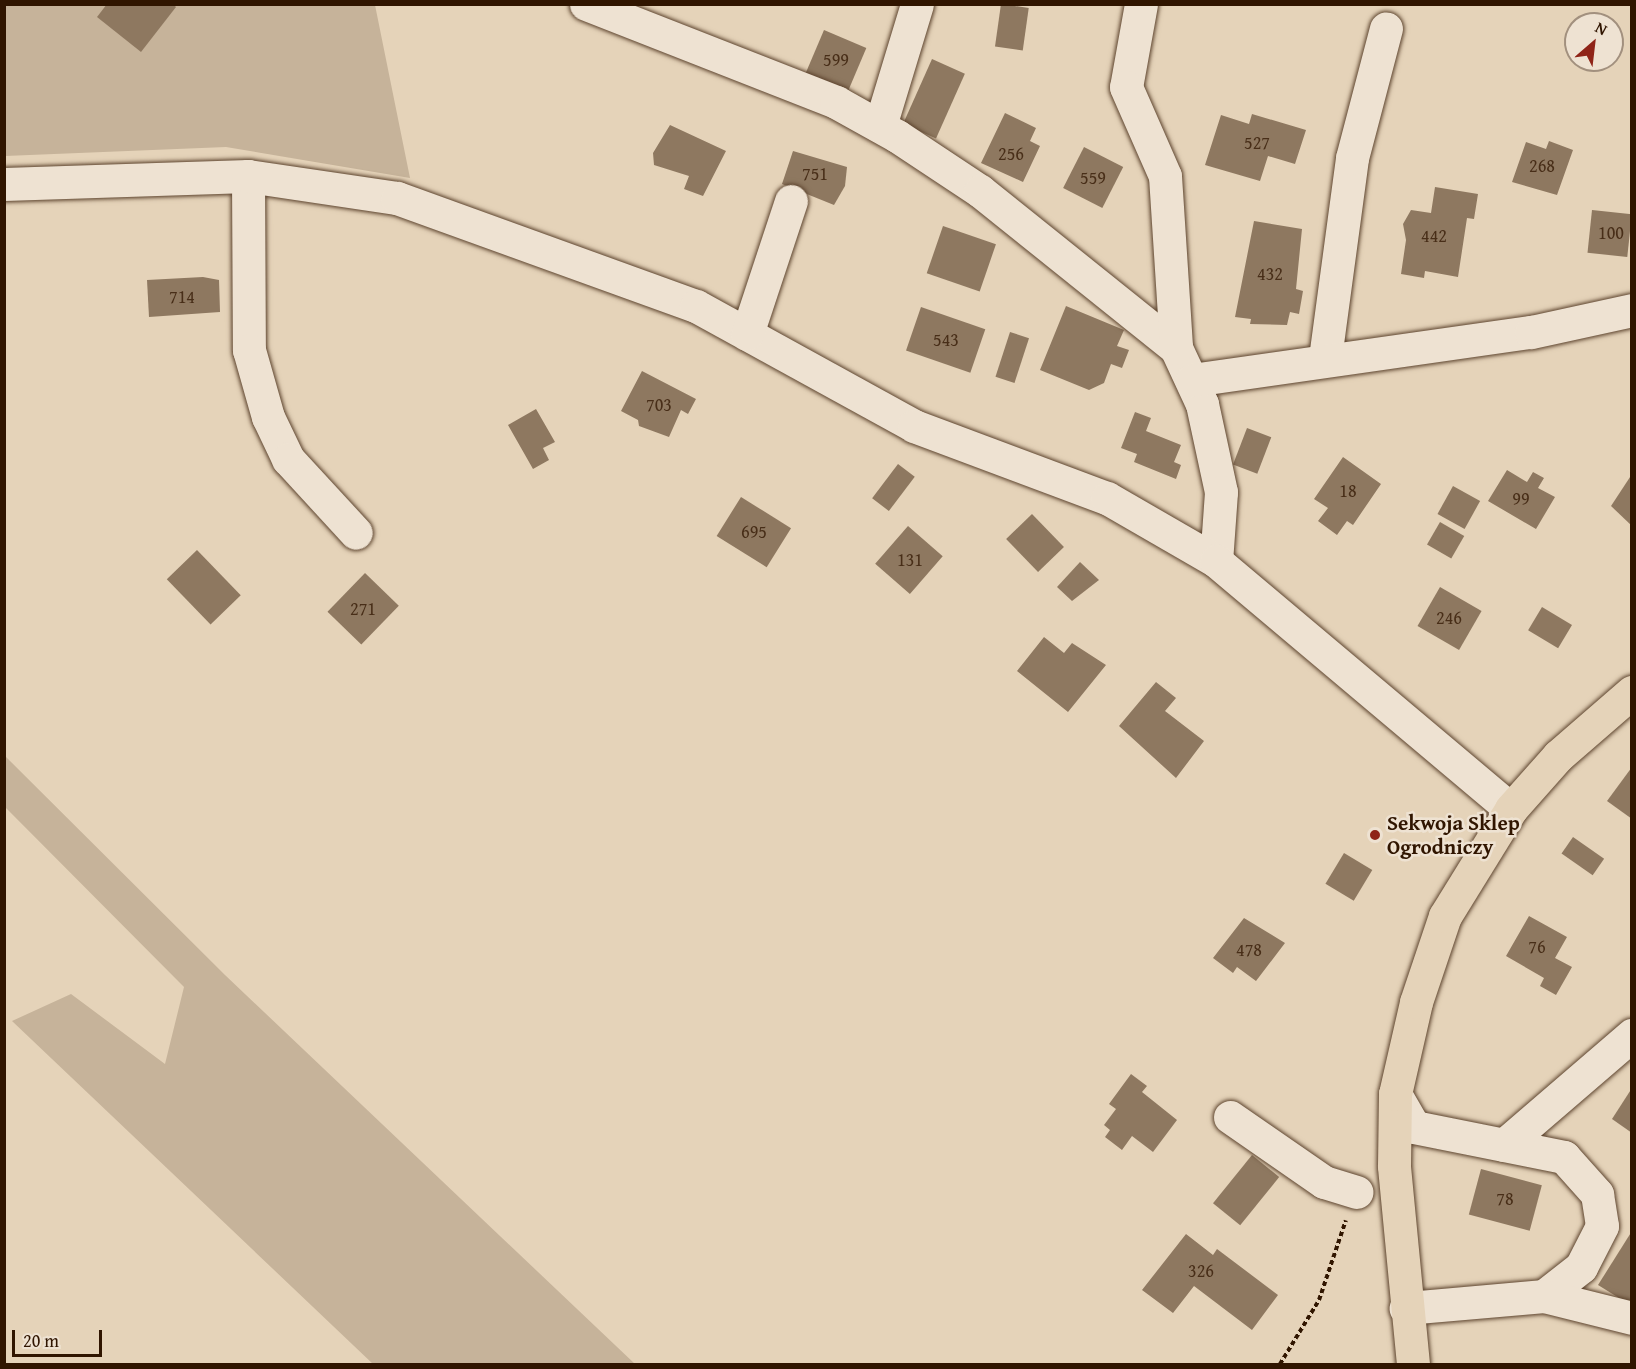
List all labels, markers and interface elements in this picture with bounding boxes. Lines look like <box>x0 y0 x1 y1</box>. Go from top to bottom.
north arrow <box>1564 12 1624 72</box>
text: N <box>1591 15 1612 41</box>
house number: 599 <box>823 49 849 71</box>
house number: 527 <box>1244 132 1270 154</box>
house number: 256 <box>998 143 1024 165</box>
house number: 268 <box>1529 155 1555 177</box>
house number: 751 <box>802 163 828 185</box>
house number: 559 <box>1080 167 1106 189</box>
house number: 100 <box>1598 222 1624 244</box>
house number: 442 <box>1421 225 1447 247</box>
house number: 432 <box>1257 263 1283 285</box>
house number: 714 <box>169 286 195 308</box>
house number: 543 <box>933 329 959 351</box>
house number: 703 <box>646 394 672 416</box>
house number: 18 <box>1339 480 1357 502</box>
house number: 99 <box>1512 488 1530 510</box>
house number: 695 <box>741 521 767 543</box>
house number: 131 <box>897 549 923 571</box>
house number: 271 <box>350 598 376 620</box>
house number: 246 <box>1436 607 1462 629</box>
place label: Sekwoja Sklep Ogrodniczy <box>1387 810 1520 860</box>
marker: Sekwoja Sklep Ogrodniczy <box>1368 828 1382 842</box>
house number: 76 <box>1528 936 1546 958</box>
house number: 478 <box>1236 939 1262 961</box>
house number: 78 <box>1496 1188 1514 1210</box>
house number: 326 <box>1188 1260 1214 1282</box>
scale bar <box>15 1318 105 1356</box>
text: 20 m <box>23 1327 59 1354</box>

